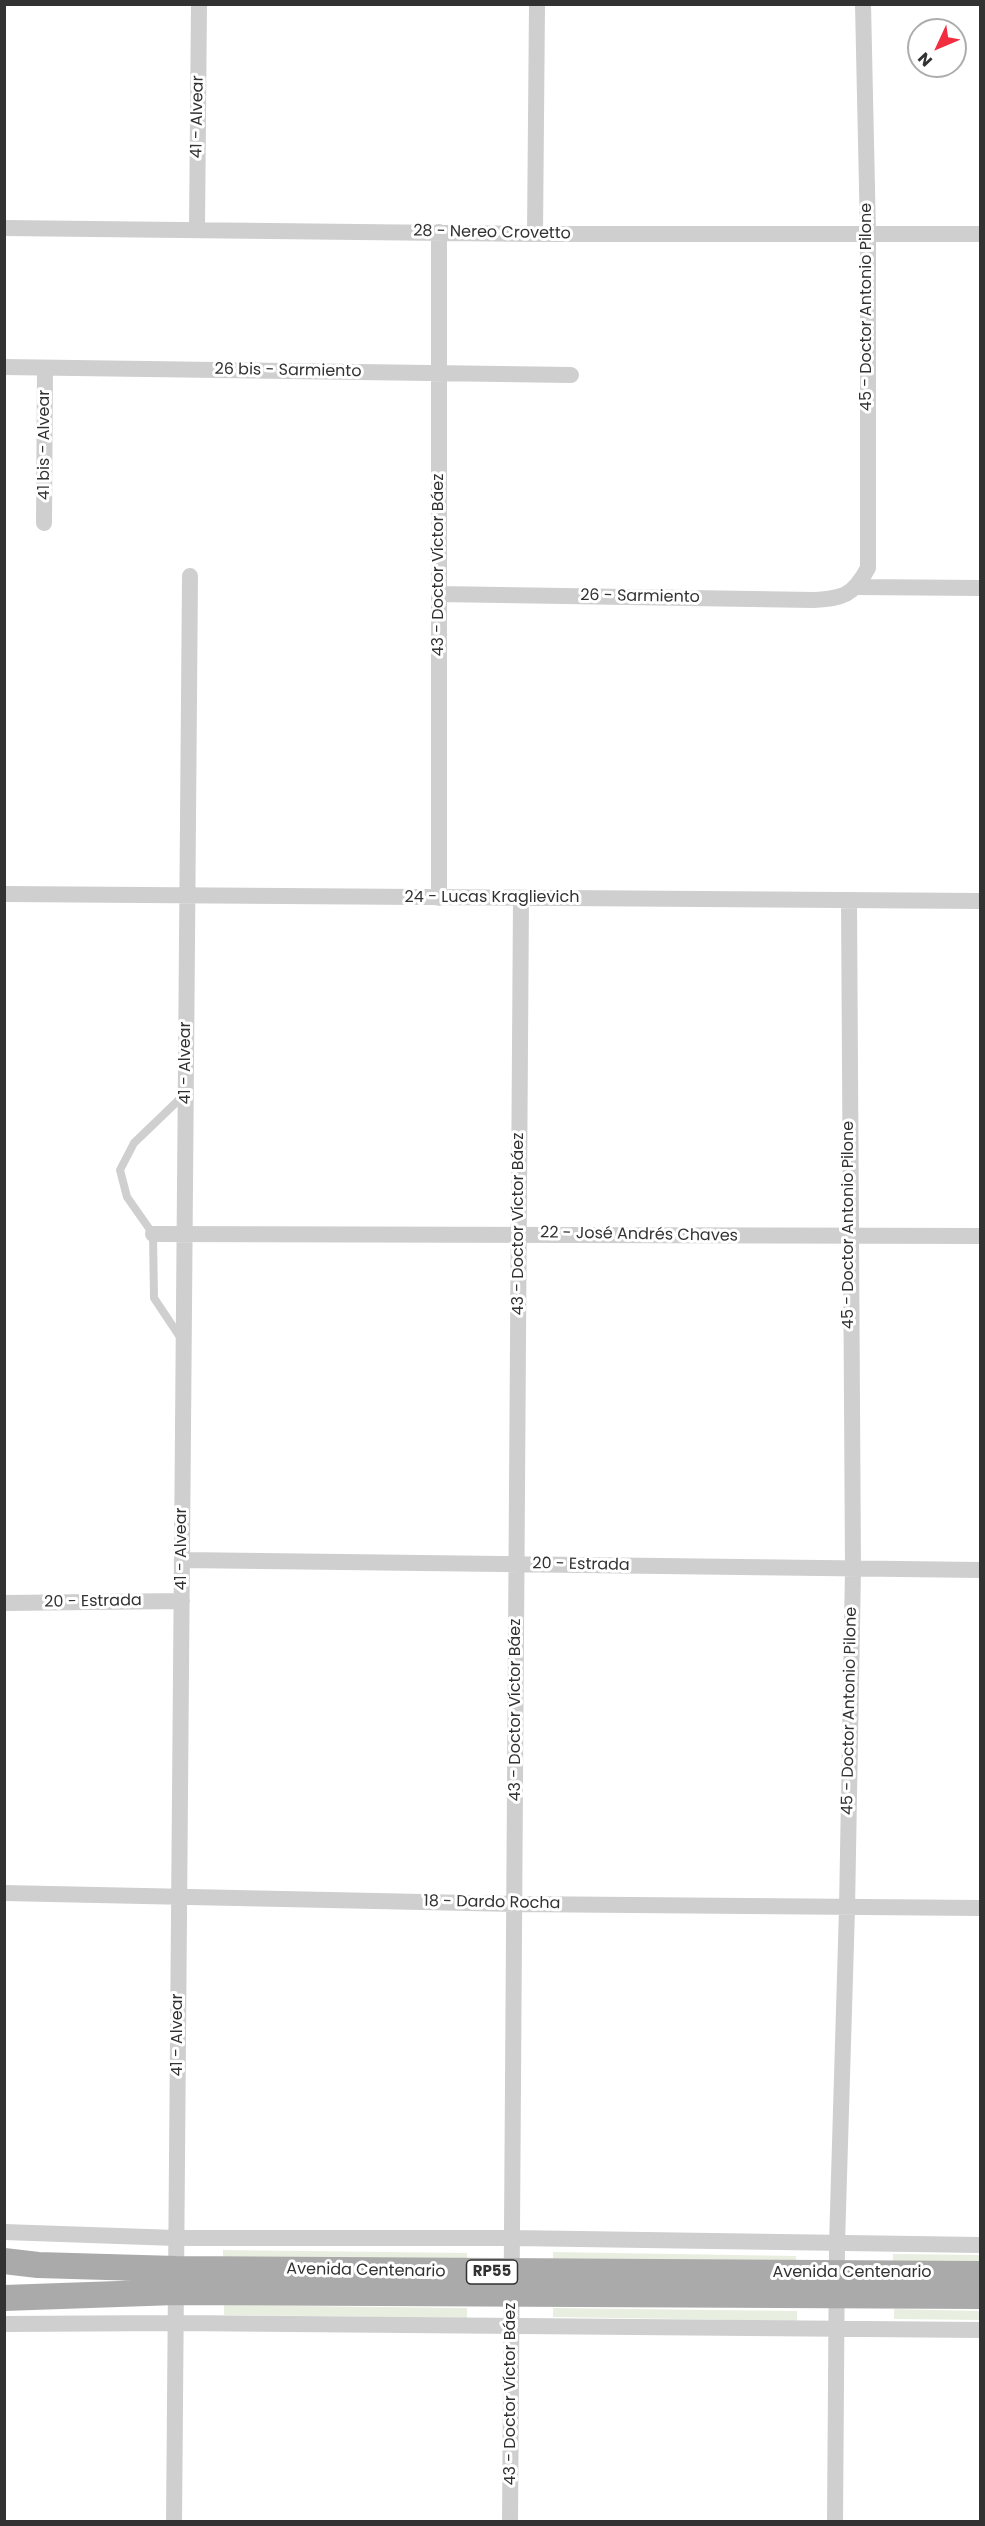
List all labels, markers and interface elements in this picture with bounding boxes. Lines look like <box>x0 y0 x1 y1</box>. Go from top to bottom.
north arrow <box>907 18 967 78</box>
text: N <box>913 47 938 72</box>
street label: 41 - Alvear <box>188 75 208 159</box>
street label: 45 - Doctor Antonio Pilone <box>857 203 877 411</box>
street label: 28 - Nereo Crovetto <box>413 222 571 244</box>
street label: 26 bis - Sarmiento <box>214 360 362 382</box>
street label: 41 bis - Alvear <box>35 390 55 500</box>
street label: 43 - Doctor Víctor Báez <box>429 473 449 657</box>
street label: 26 - Sarmiento <box>580 586 700 608</box>
street label: 24 - Lucas Kraglievich <box>405 888 579 908</box>
street label: 41 - Alvear <box>176 1022 196 1104</box>
street label: 45 - Doctor Antonio Pilone <box>839 1121 859 1329</box>
street label: 43 - Doctor Víctor Báez <box>509 1132 529 1316</box>
street label: 22 - José Andrés Chaves <box>540 1224 738 1246</box>
street label: 41 - Alvear <box>172 1508 192 1590</box>
street label: 20 - Estrada <box>532 1555 630 1575</box>
street label: 20 - Estrada <box>44 1592 142 1612</box>
street label: 45 - Doctor Antonio Pilone <box>839 1607 861 1815</box>
street label: 43 - Doctor Víctor Báez <box>506 1618 526 1802</box>
street label: 18 - Dardo Rocha <box>423 1892 561 1914</box>
street label: 41 - Alvear <box>168 1994 188 2076</box>
street label: Avenida Centenario <box>286 2260 446 2282</box>
road number: RP55 <box>466 2260 518 2284</box>
street label: Avenida Centenario <box>772 2263 932 2283</box>
street label: 43 - Doctor Víctor Báez <box>501 2302 521 2486</box>

